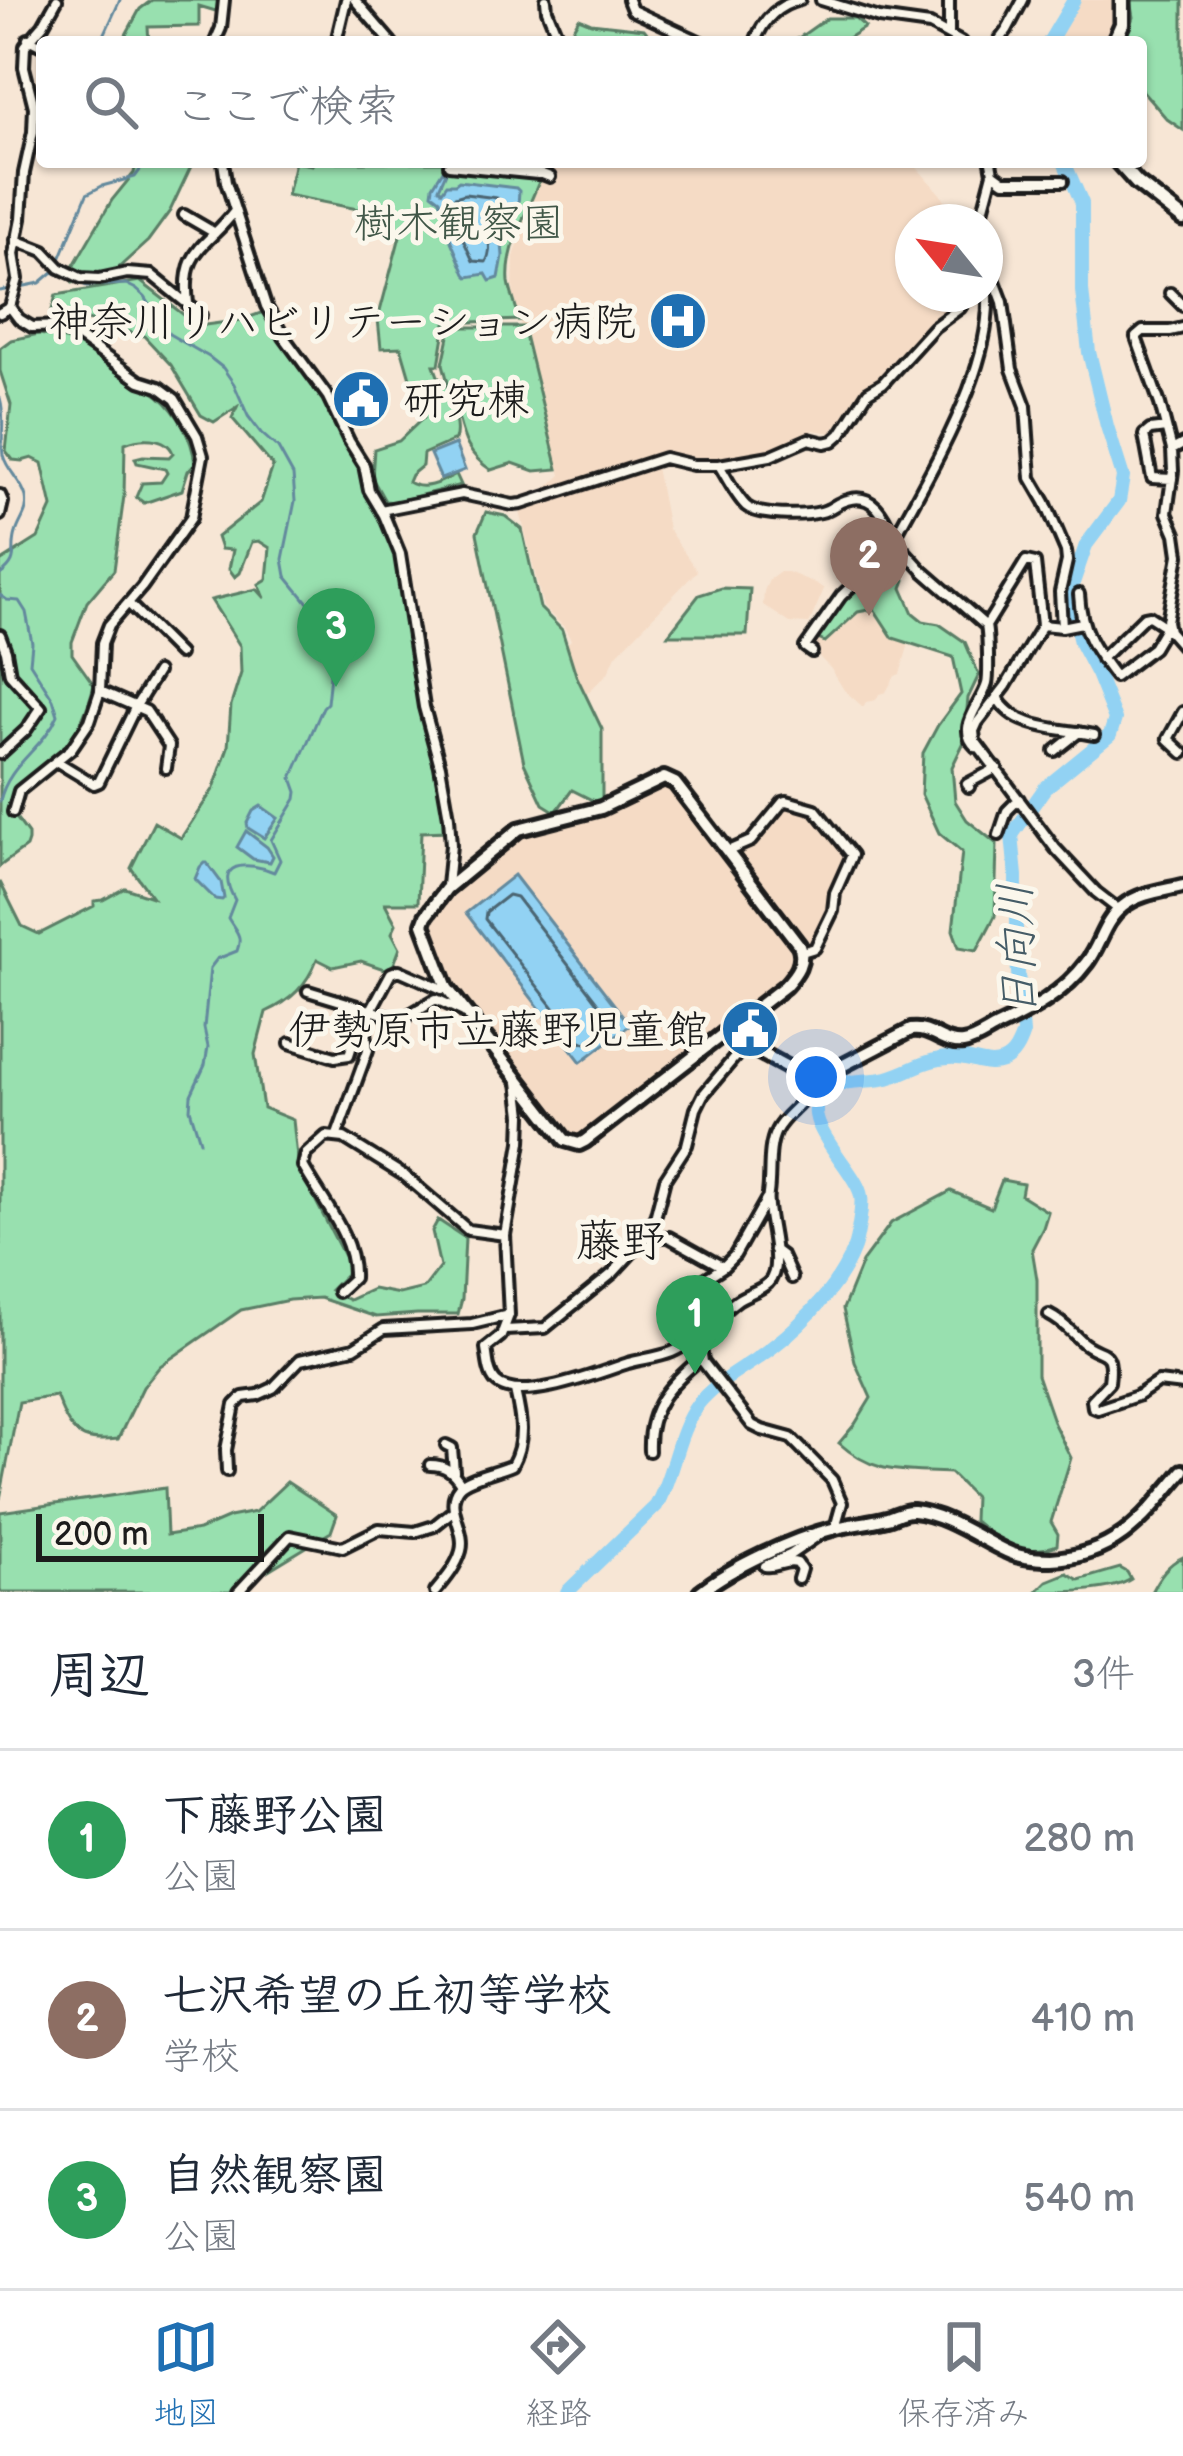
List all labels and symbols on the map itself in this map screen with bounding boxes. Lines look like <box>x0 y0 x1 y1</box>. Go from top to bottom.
park label: 樹木観察園 <box>354 199 564 250</box>
north arrow <box>895 204 1003 312</box>
hospital icon: 神奈川リハビリテーション病院 <box>647 290 709 352</box>
place label: 神奈川リハビリテーション病院 <box>49 298 636 349</box>
public building icon: 研究棟 <box>330 368 392 430</box>
place label: 研究棟 <box>403 376 529 427</box>
pin: 2 <box>830 517 908 616</box>
pin: 3 <box>297 588 375 687</box>
water label: 日向川 <box>989 881 1048 1018</box>
public building icon: 伊勢原市立藤野児童館 <box>719 998 781 1060</box>
place label: 伊勢原市立藤野児童館 <box>288 1006 708 1057</box>
your location <box>786 1047 846 1107</box>
district label: 藤野 <box>576 1215 666 1270</box>
pin: 1 <box>656 1275 734 1374</box>
scale bar <box>36 1508 264 1561</box>

